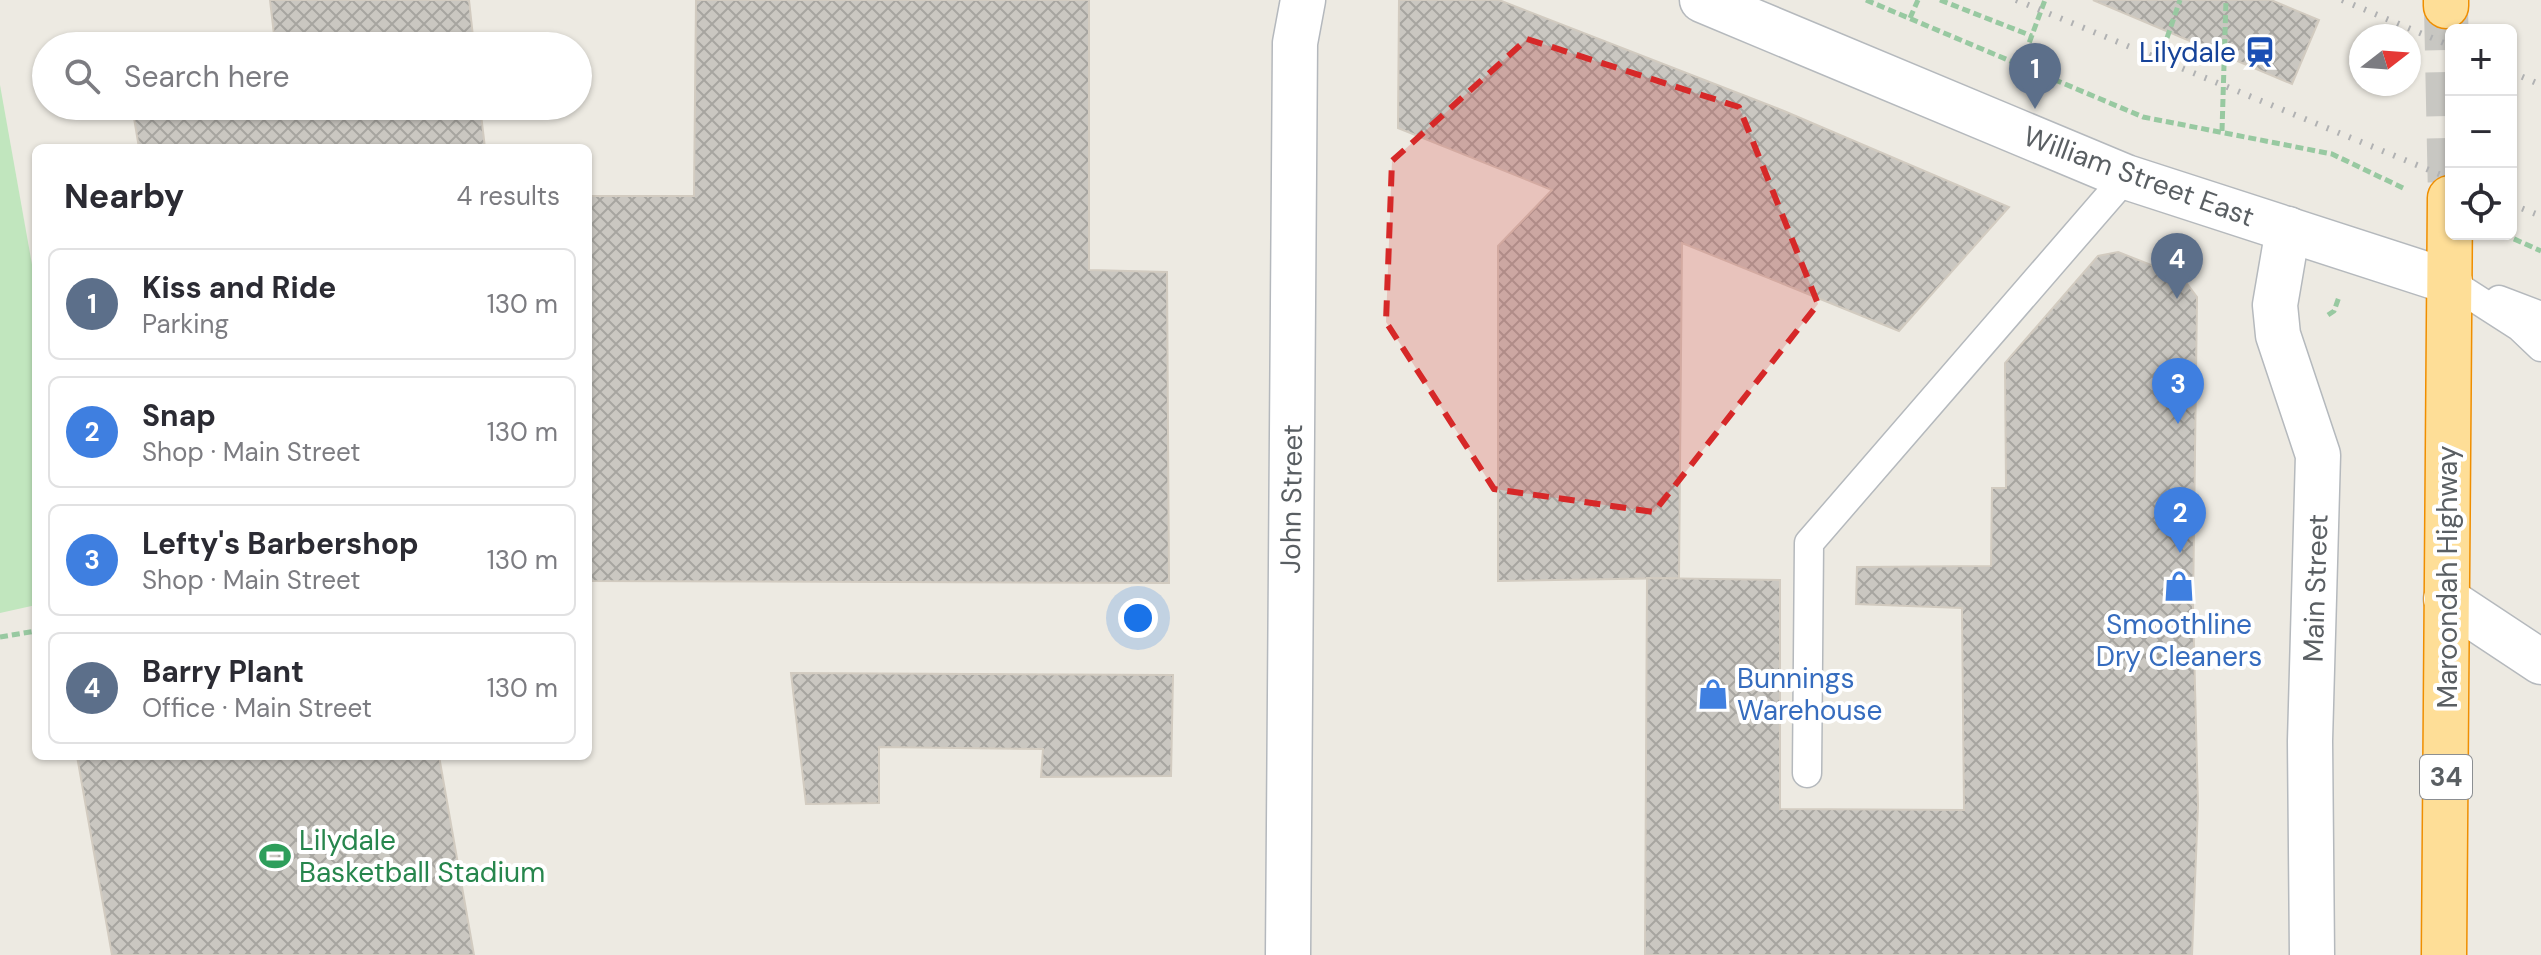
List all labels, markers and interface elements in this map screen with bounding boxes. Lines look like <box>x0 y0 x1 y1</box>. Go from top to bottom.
north arrow <box>2349 24 2421 96</box>
map controls <box>2445 24 2517 240</box>
button: + <box>2445 24 2517 96</box>
search box <box>32 32 592 120</box>
place label: Lilydale <box>2139 34 2236 71</box>
station icon: Lilydale <box>2243 35 2277 69</box>
pin: 1 <box>2009 43 2061 109</box>
icon: search <box>60 54 104 98</box>
text: Search here <box>124 57 290 96</box>
button: − <box>2445 96 2517 168</box>
street label: William Street East <box>2018 118 2259 235</box>
button: locate <box>2445 168 2517 240</box>
text: Nearby <box>64 174 184 219</box>
text: 4 results <box>456 179 560 213</box>
pin: 4 <box>2151 233 2203 299</box>
text: Kiss and Ride <box>142 268 336 307</box>
text: 1 <box>87 287 97 321</box>
text: 130 m <box>487 287 558 321</box>
text: Parking <box>142 307 229 341</box>
pin: 3 <box>2152 358 2204 424</box>
text: Snap <box>142 396 216 435</box>
text: 2 <box>84 415 100 449</box>
text: 130 m <box>487 415 558 449</box>
street label: John Street <box>1272 424 1311 574</box>
text: Shop · Main Street <box>142 435 360 469</box>
street label: Maroondah Highway <box>2429 446 2466 708</box>
pin: 2 <box>2154 487 2206 553</box>
street label: Main Street <box>2294 513 2337 663</box>
text: Lefty's Barbershop <box>142 524 419 563</box>
text: 3 <box>84 543 100 577</box>
text: 130 m <box>487 543 558 577</box>
text: Shop · Main Street <box>142 563 360 597</box>
shop icon: Smoothline Dry Cleaners <box>2162 569 2196 603</box>
your location <box>1118 598 1158 638</box>
place label: Smoothline Dry Cleaners <box>2096 606 2262 675</box>
text: Barry Plant <box>142 652 304 691</box>
place label: Bunnings Warehouse <box>1737 660 1882 729</box>
text: 4 <box>84 671 100 705</box>
text: 130 m <box>487 671 558 705</box>
shop icon: Bunnings Warehouse <box>1696 677 1730 711</box>
text: Office · Main Street <box>142 691 372 725</box>
road number: 34 <box>2420 755 2472 799</box>
place label: Lilydale Basketball Stadium <box>299 822 545 891</box>
sports icon: Lilydale Basketball Stadium <box>258 839 292 873</box>

